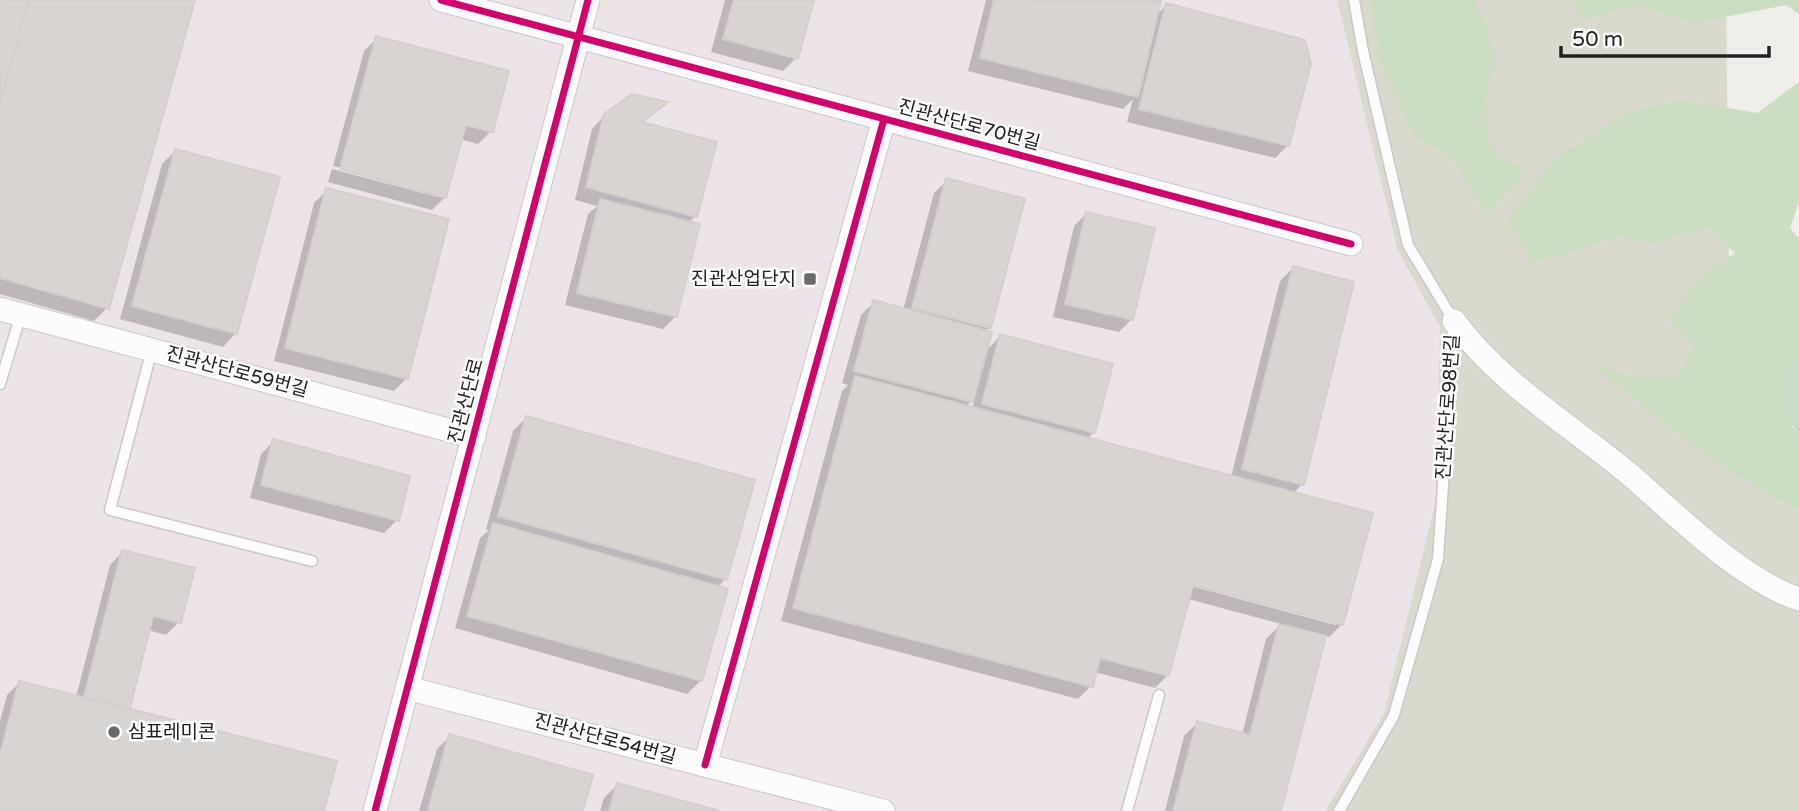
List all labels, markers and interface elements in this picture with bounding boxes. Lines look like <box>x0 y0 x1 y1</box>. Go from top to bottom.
scale bar <box>1561 14 1769 58</box>
text: 50 m <box>1572 27 1623 52</box>
street label: 진관산단로70번길 <box>896 95 1042 155</box>
place label: 진관산업단지 <box>691 268 796 290</box>
marker: 진관산업단지 <box>802 271 818 287</box>
street label: 진관산단로98번길 <box>1432 333 1464 481</box>
street label: 진관산단로59번길 <box>164 342 310 402</box>
street label: 진관산단로 <box>444 356 488 446</box>
street label: 진관산단로54번길 <box>532 709 678 769</box>
place label: 삼표레미콘 <box>128 721 215 743</box>
marker: 삼표레미콘 <box>106 724 122 740</box>

